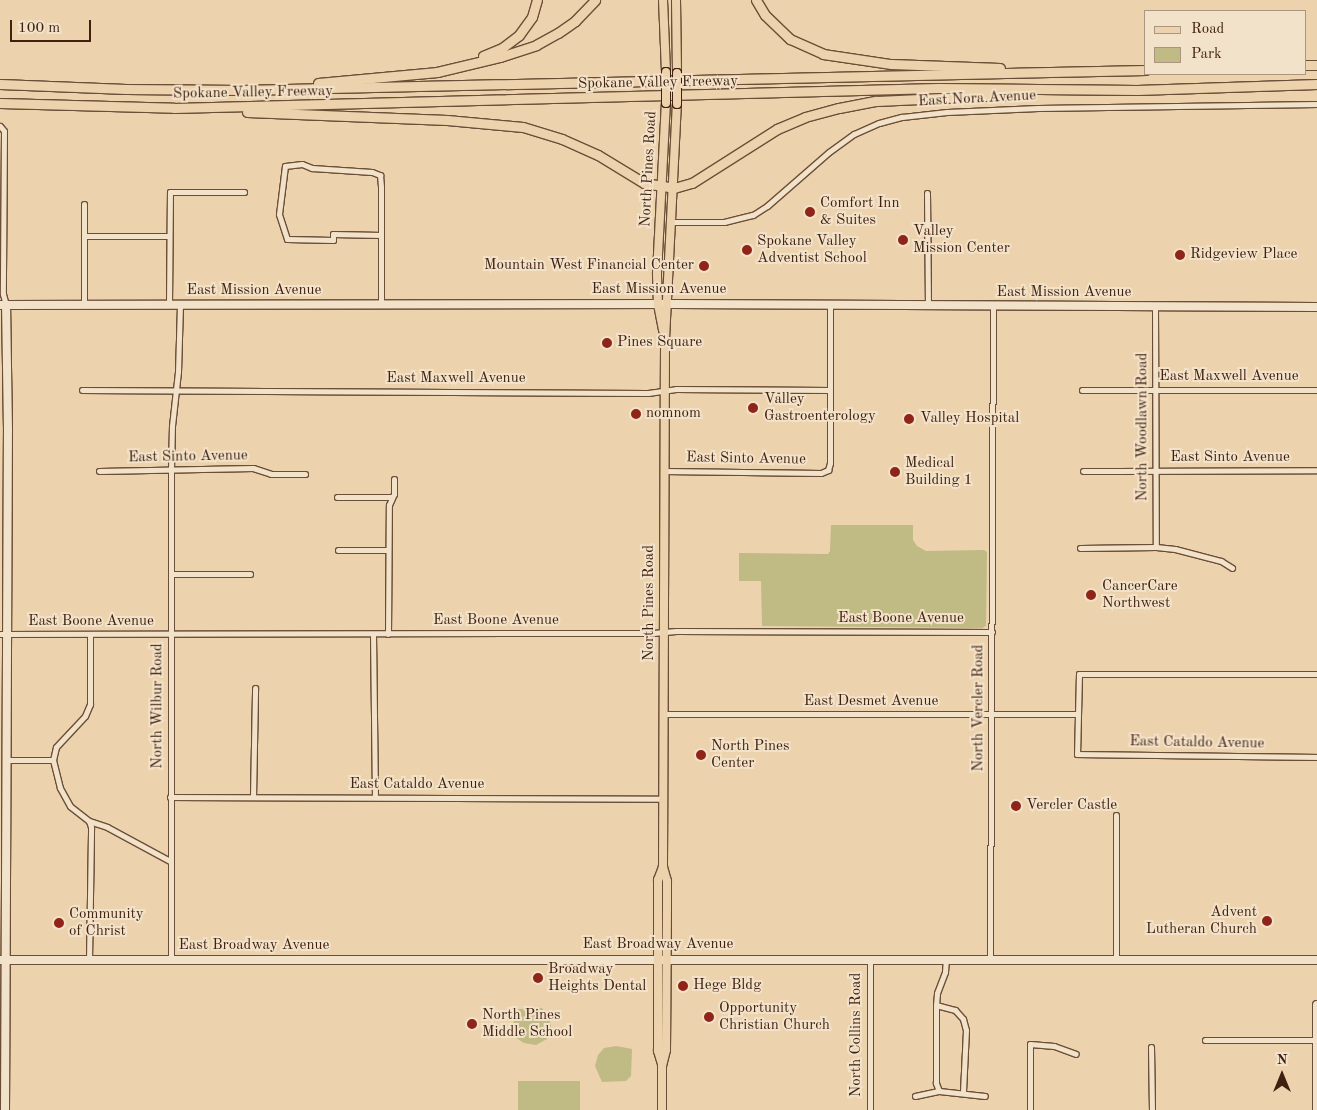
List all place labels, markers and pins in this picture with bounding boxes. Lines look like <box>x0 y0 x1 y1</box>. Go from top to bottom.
place label: Comfort Inn & Suites <box>820 194 899 229</box>
marker: Comfort Inn & Suites <box>804 206 816 218</box>
place label: Valley Mission Center <box>913 222 1010 257</box>
place label: Spokane Valley Adventist School <box>757 232 867 267</box>
marker: Valley Mission Center <box>897 234 909 246</box>
marker: Spokane Valley Adventist School <box>741 244 753 256</box>
place label: Ridgeview Place <box>1190 246 1297 264</box>
marker: Ridgeview Place <box>1174 249 1186 261</box>
place label: Mountain West Financial Center <box>484 257 694 275</box>
marker: Mountain West Financial Center <box>698 260 710 272</box>
place label: Pines Square <box>617 334 702 352</box>
marker: Pines Square <box>601 337 613 349</box>
place label: Valley Gastroenterology <box>764 390 876 425</box>
marker: Valley Gastroenterology <box>746 401 760 415</box>
place label: nomnom <box>646 405 701 423</box>
marker: nomnom <box>630 408 642 420</box>
place label: Valley Hospital <box>920 410 1019 428</box>
marker: Valley Hospital <box>902 412 916 426</box>
place label: Medical Building 1 <box>905 454 972 489</box>
marker: Medical Building 1 <box>889 466 901 478</box>
place label: CancerCare Northwest <box>1102 577 1178 612</box>
marker: CancerCare Northwest <box>1084 588 1098 602</box>
place label: North Pines Center <box>711 737 790 772</box>
marker: North Pines Center <box>695 749 707 761</box>
place label: Vercler Castle <box>1026 797 1117 815</box>
marker: Vercler Castle <box>1010 800 1022 812</box>
place label: Advent Lutheran Church <box>1146 903 1257 938</box>
place label: Community of Christ <box>69 905 144 940</box>
marker: Advent Lutheran Church <box>1261 915 1273 927</box>
marker: Community of Christ <box>53 917 65 929</box>
place label: Broadway Heights Dental <box>548 960 646 995</box>
marker: Broadway Heights Dental <box>532 972 544 984</box>
place label: Hege Bldg <box>693 977 761 995</box>
marker: Hege Bldg <box>677 980 689 992</box>
place label: Opportunity Christian Church <box>719 999 830 1034</box>
place label: North Pines Middle School <box>482 1006 572 1041</box>
marker: Opportunity Christian Church <box>703 1011 715 1023</box>
marker: North Pines Middle School <box>466 1018 478 1030</box>

